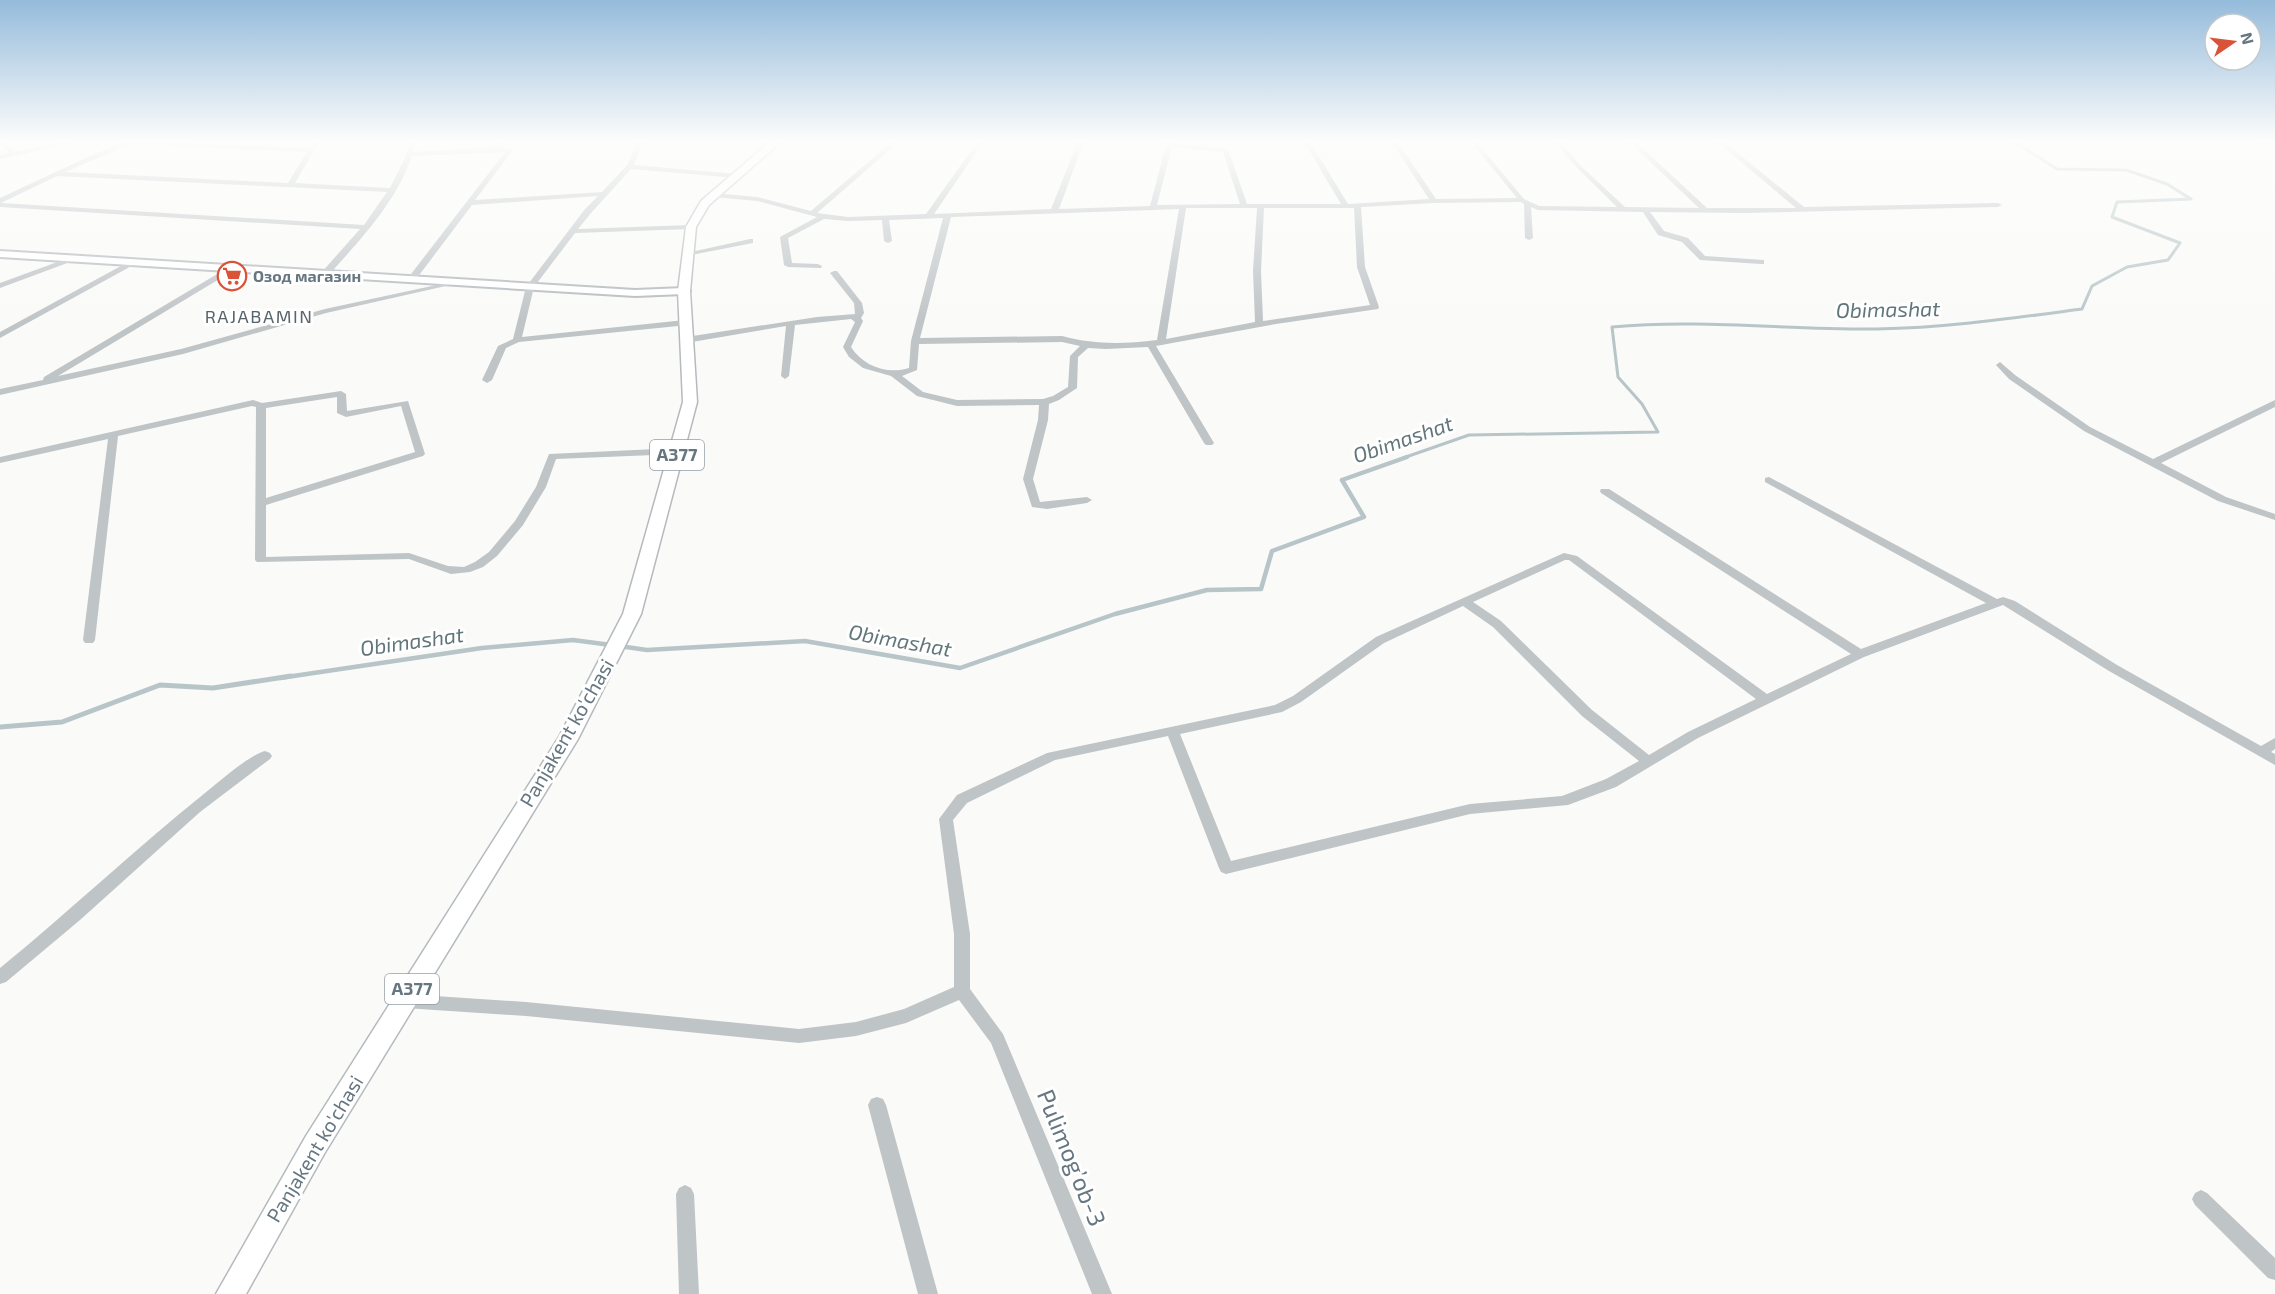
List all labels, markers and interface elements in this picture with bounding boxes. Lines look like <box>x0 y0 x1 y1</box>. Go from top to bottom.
north arrow <box>2203 12 2263 72</box>
text: N <box>2237 30 2259 46</box>
supermarket icon: Озод магазин <box>216 260 248 292</box>
place label: Озод магазин <box>253 266 361 285</box>
water label: Obimashat <box>1836 295 1940 322</box>
district label: RAJABAMIN <box>205 305 313 327</box>
water label: Obimashat <box>1349 410 1456 467</box>
road number: A377 <box>650 440 704 470</box>
water label: Obimashat <box>847 618 954 661</box>
water label: Obimashat <box>358 621 465 660</box>
street label: Panjakent ko'chasi <box>514 654 618 811</box>
road number: A377 <box>385 974 439 1004</box>
street label: Panjakent ko'chasi <box>261 1071 367 1226</box>
street label: Pulimog’ob-3 <box>1032 1085 1113 1230</box>

